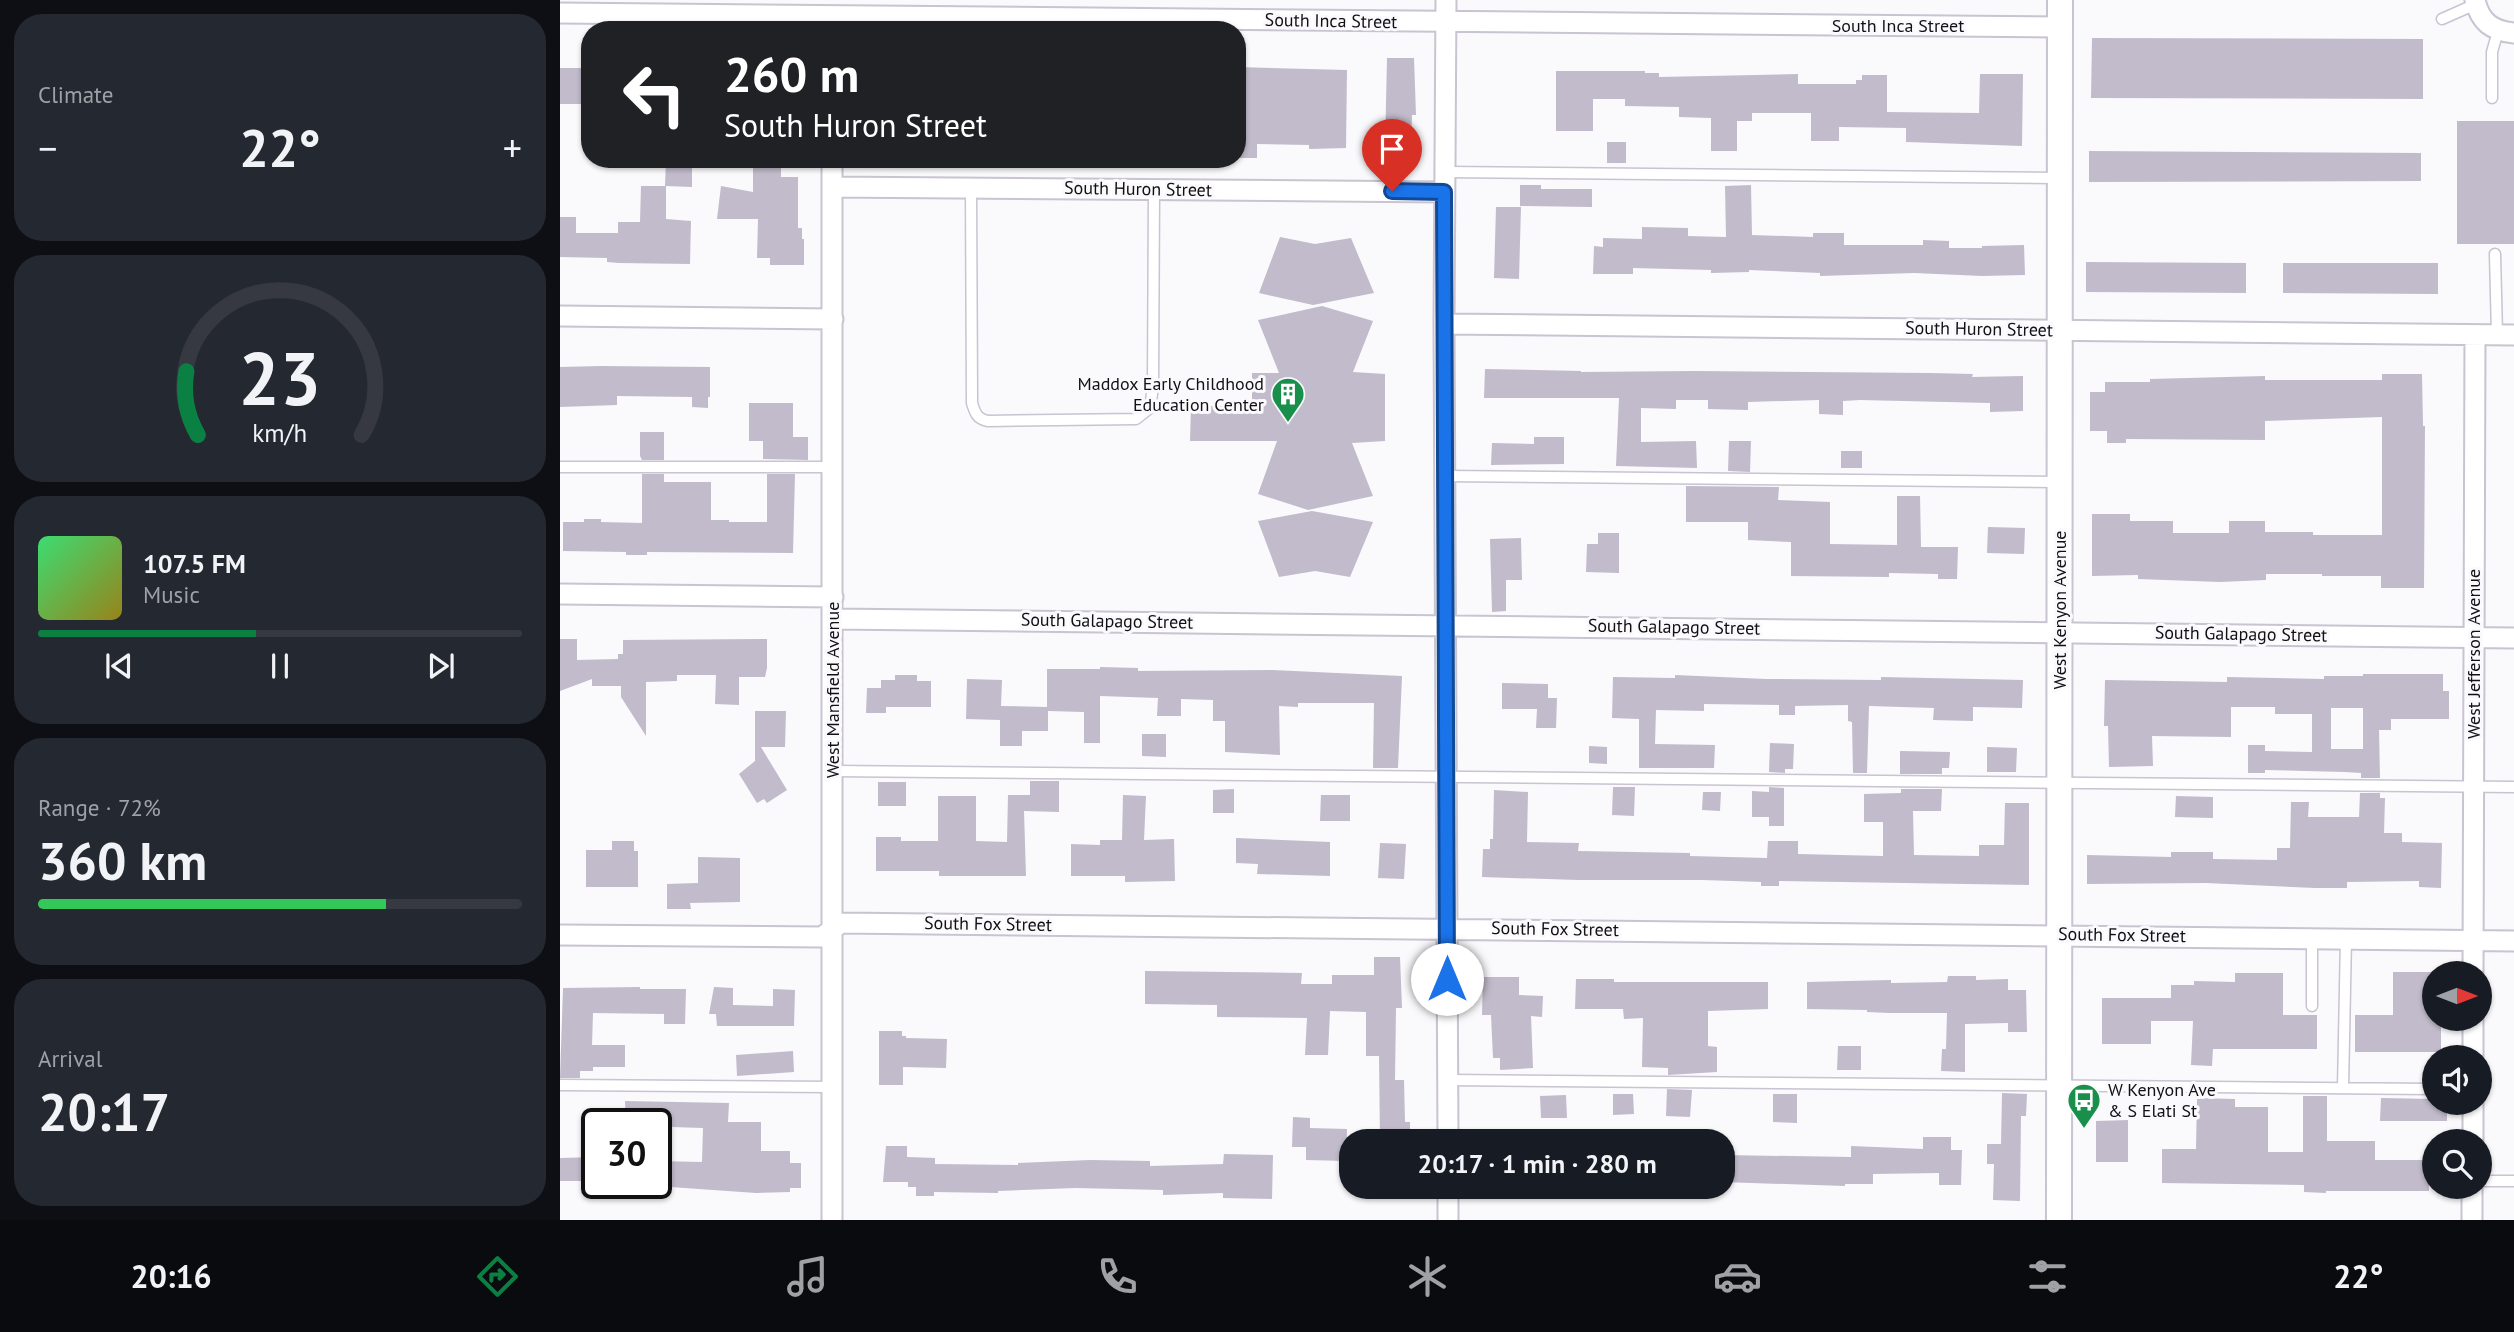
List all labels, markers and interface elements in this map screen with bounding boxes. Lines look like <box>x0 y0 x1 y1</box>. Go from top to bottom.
street label: South Inca Street <box>1265 8 1397 33</box>
street label: South Inca Street <box>1832 14 1964 37</box>
text: 260 m <box>724 42 859 106</box>
icon: left <box>609 49 700 140</box>
text: Climate <box>38 80 113 109</box>
text: South Huron Street <box>724 104 987 146</box>
text: 22° <box>239 114 321 181</box>
pin <box>1362 119 1422 191</box>
text: − <box>38 123 57 172</box>
text: + <box>503 123 522 172</box>
icon: arrive <box>1373 130 1411 168</box>
street label: South Huron Street <box>1064 176 1212 201</box>
street label: South Huron Street <box>1905 316 2053 341</box>
text: 23 <box>239 331 321 425</box>
place label: Maddox Early Childhood Education Center <box>1078 372 1264 416</box>
building icon: Maddox Early Childhood Education Center <box>1269 375 1307 424</box>
text: km/h <box>253 417 307 449</box>
street label: West Kenyon Avenue <box>2048 530 2071 690</box>
text: 107.5 FM <box>143 547 246 580</box>
street label: West Jefferson Avenue <box>2462 569 2485 739</box>
text: Music <box>143 580 200 609</box>
street label: West Mansfield Avenue <box>821 602 844 778</box>
street label: South Galapago Street <box>1021 607 1193 634</box>
street label: South Galapago Street <box>1588 613 1760 640</box>
street label: South Galapago Street <box>2155 620 2327 647</box>
icon: previous <box>100 647 138 685</box>
icon: pause <box>261 647 299 685</box>
icon: next <box>422 647 460 685</box>
text: Range · 72% <box>38 793 161 822</box>
text: 360 km <box>38 827 207 894</box>
street label: South Fox Street <box>924 911 1052 936</box>
street label: South Fox Street <box>1491 916 1619 941</box>
street label: South Fox Street <box>2058 922 2186 947</box>
position arrow <box>1410 942 1484 1016</box>
north arrow <box>2422 961 2492 1031</box>
map controls <box>2422 961 2492 1199</box>
text: Arrival <box>38 1044 102 1073</box>
button: sound <box>2422 1045 2492 1115</box>
text: 20:17 <box>38 1078 170 1145</box>
place label: W Kenyon Ave & S Elati St <box>2108 1078 2216 1122</box>
bus stop icon: W Kenyon Ave & S Elati St <box>2065 1081 2103 1130</box>
speed limit sign: 30 <box>581 1108 672 1199</box>
button: search <box>2422 1129 2492 1199</box>
text: 20:17 · 1 min · 280 m <box>1417 1147 1657 1180</box>
icon: directions <box>473 1252 522 1301</box>
icon: music <box>783 1252 832 1301</box>
icon: phone <box>1093 1252 1142 1301</box>
icon: climate <box>1403 1252 1452 1301</box>
icon: car <box>1713 1252 1762 1301</box>
icon: filters <box>2023 1252 2072 1301</box>
text: 20:16 <box>131 1255 212 1297</box>
text: 22° <box>2333 1255 2383 1297</box>

